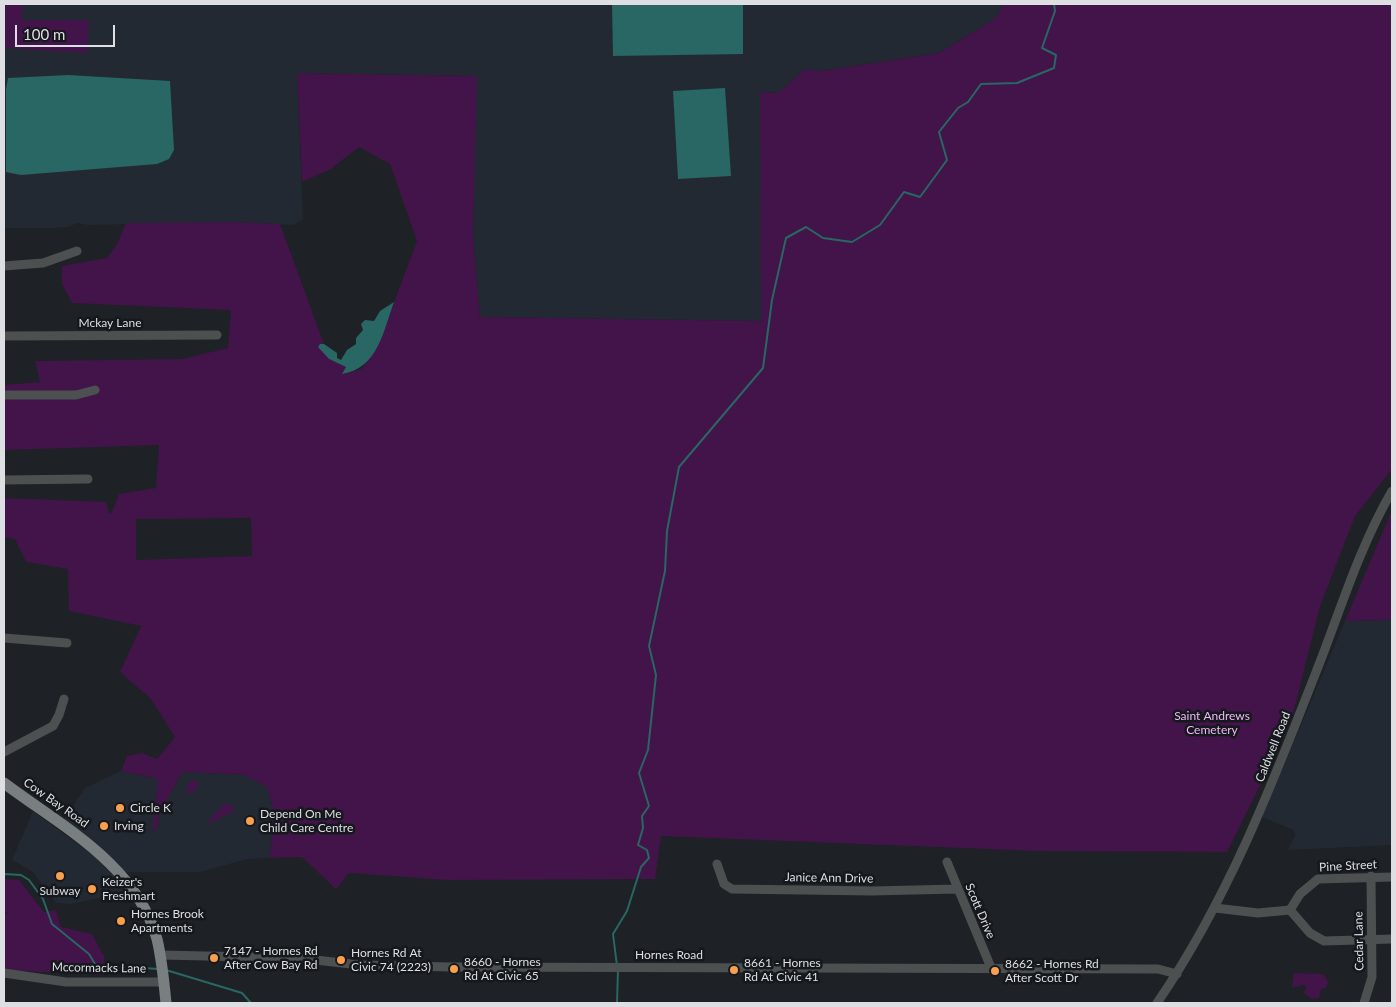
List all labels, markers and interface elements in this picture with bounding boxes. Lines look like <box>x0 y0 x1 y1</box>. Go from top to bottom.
scale bar <box>18 15 118 47</box>
text: 100 m <box>23 25 65 43</box>
street label: Mckay Lane <box>78 316 142 330</box>
park label: Saint Andrews Cemetery <box>1174 709 1250 737</box>
street label: Caldwell Road <box>1252 710 1294 784</box>
street label: Cow Bay Road <box>21 775 91 831</box>
place label: Circle K <box>130 801 171 815</box>
marker: Circle K <box>114 802 126 814</box>
place label: Depend On Me Child Care Centre <box>260 807 353 835</box>
marker: Depend On Me Child Care Centre <box>244 815 256 827</box>
place label: Irving <box>114 819 144 833</box>
marker: Irving <box>98 820 110 832</box>
street label: Pine Street <box>1319 857 1377 875</box>
marker: Subway <box>54 870 66 882</box>
street label: Janice Ann Drive <box>785 870 873 886</box>
place label: Keizer's Freshmart <box>102 875 155 903</box>
street label: Scott Drive <box>962 881 998 941</box>
marker: Keizer's Freshmart <box>86 883 98 895</box>
place label: Subway <box>39 884 81 898</box>
place label: Hornes Brook Apartments <box>131 907 204 935</box>
street label: Cedar Lane <box>1351 911 1367 971</box>
marker: Hornes Brook Apartments <box>115 915 127 927</box>
place label: 7147 - Hornes Rd After Cow Bay Rd <box>224 944 318 972</box>
place label: Hornes Rd At Civic 74 (2223) <box>351 946 431 974</box>
street label: Hornes Road <box>635 948 703 962</box>
marker: 7147 - Hornes Rd After Cow Bay Rd <box>208 952 220 964</box>
marker: Hornes Rd At Civic 74 (2223) <box>335 954 347 966</box>
place label: 8660 - Hornes Rd At Civic 65 <box>464 955 541 983</box>
place label: 8661 - Hornes Rd At Civic 41 <box>744 956 821 984</box>
place label: 8662 - Hornes Rd After Scott Dr <box>1005 957 1099 985</box>
street label: Mccormacks Lane <box>52 960 146 976</box>
marker: 8660 - Hornes Rd At Civic 65 <box>448 963 460 975</box>
marker: 8661 - Hornes Rd At Civic 41 <box>728 964 740 976</box>
marker: 8662 - Hornes Rd After Scott Dr <box>989 965 1001 977</box>

